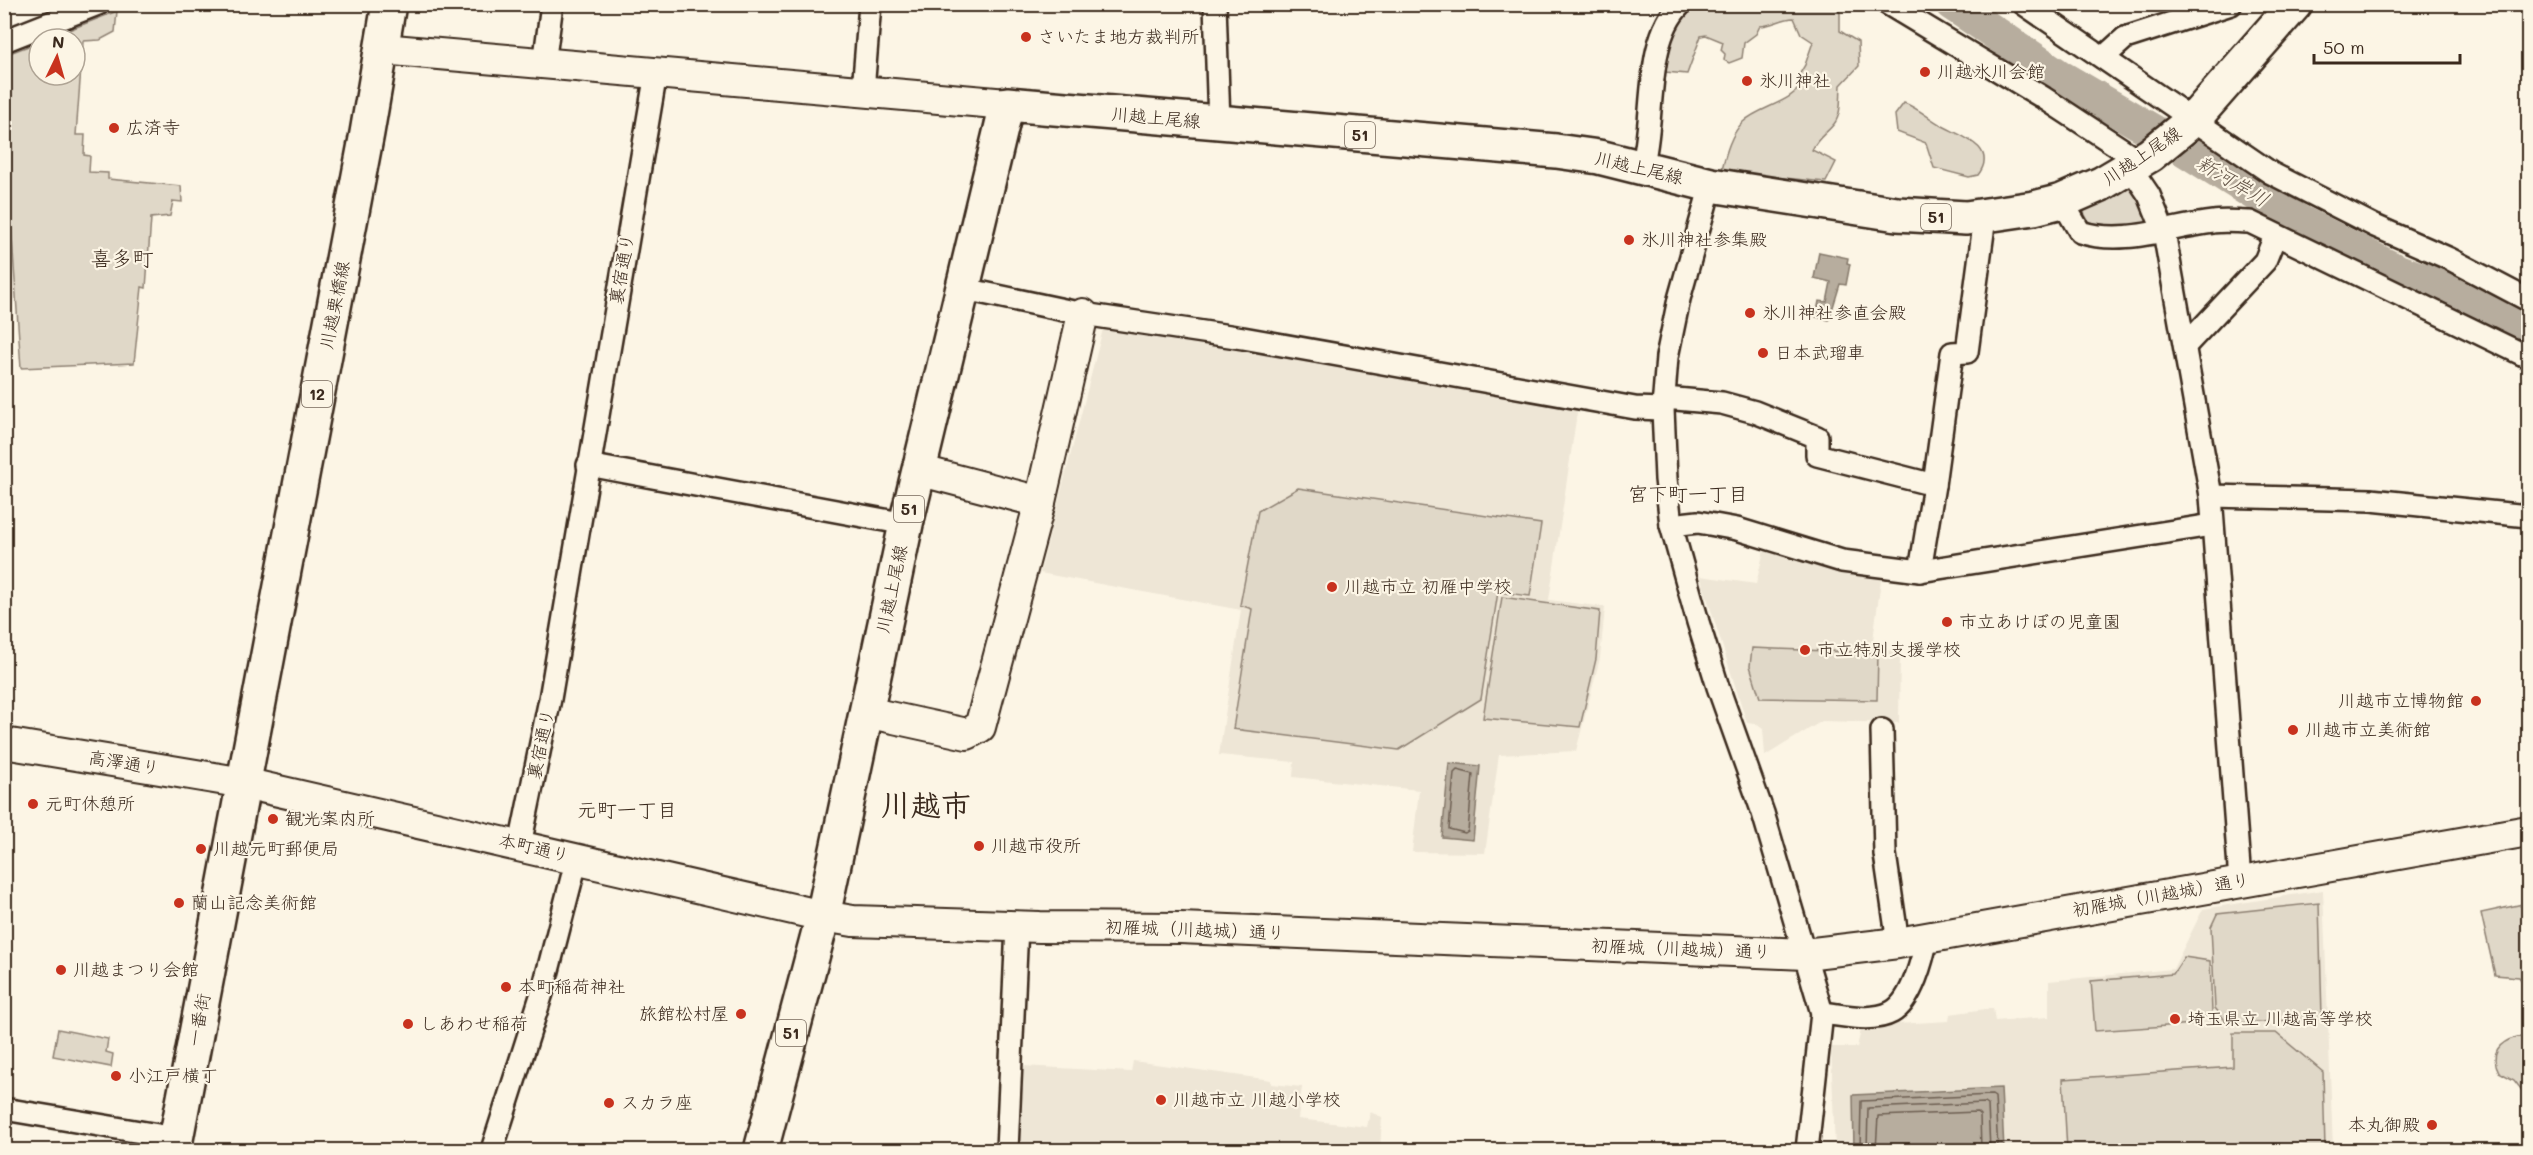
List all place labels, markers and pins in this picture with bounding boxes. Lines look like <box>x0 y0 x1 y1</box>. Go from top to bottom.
place label: さいたま地方裁判所 <box>1038 24 1199 48</box>
marker: さいたま地方裁判所 <box>1019 30 1033 44</box>
place label: 川越氷川会館 <box>1937 59 2045 83</box>
marker: 川越氷川会館 <box>1918 65 1932 79</box>
place label: 氷川神社 <box>1759 68 1831 92</box>
marker: 氷川神社 <box>1740 74 1754 88</box>
place label: 広済寺 <box>126 115 180 139</box>
marker: 広済寺 <box>107 121 121 135</box>
place label: 氷川神社参集殿 <box>1641 227 1767 251</box>
marker: 氷川神社参集殿 <box>1622 233 1636 247</box>
place label: 氷川神社参直会殿 <box>1762 300 1906 324</box>
marker: 氷川神社参直会殿 <box>1743 306 1757 320</box>
place label: 日本武瑠車 <box>1775 340 1865 364</box>
marker: 日本武瑠車 <box>1756 346 1770 360</box>
place label: 川越市立 初雁中学校 <box>1344 574 1512 598</box>
marker: 川越市立 初雁中学校 <box>1325 580 1339 594</box>
place label: 市立あけぼの児童園 <box>1959 609 2121 633</box>
marker: 市立あけぼの児童園 <box>1940 615 1954 629</box>
place label: 市立特別支援学校 <box>1817 637 1961 661</box>
marker: 市立特別支援学校 <box>1798 643 1812 657</box>
place label: 川越市立博物館 <box>2338 688 2464 712</box>
marker: 川越市立博物館 <box>2469 694 2483 708</box>
place label: 川越市立美術館 <box>2305 717 2431 741</box>
marker: 川越市立美術館 <box>2286 723 2300 737</box>
place label: 元町休憩所 <box>45 791 135 815</box>
marker: 元町休憩所 <box>26 797 40 811</box>
place label: 観光案内所 <box>285 806 375 830</box>
marker: 観光案内所 <box>266 812 280 826</box>
place label: 川越市役所 <box>991 833 1081 857</box>
place label: 川越元町郵便局 <box>213 836 339 860</box>
marker: 川越市役所 <box>972 839 986 853</box>
marker: 川越元町郵便局 <box>194 842 208 856</box>
place label: 蘭山記念美術館 <box>191 890 317 914</box>
marker: 蘭山記念美術館 <box>172 896 186 910</box>
place label: 川越まつり会館 <box>73 957 199 981</box>
marker: 川越まつり会館 <box>54 963 68 977</box>
place label: 本町稲荷神社 <box>518 974 626 998</box>
marker: 本町稲荷神社 <box>499 980 513 994</box>
place label: 旅館松村屋 <box>639 1001 729 1025</box>
place label: 埼玉県立 川越高等学校 <box>2187 1006 2373 1030</box>
marker: 旅館松村屋 <box>734 1007 748 1021</box>
place label: しあわせ稲荷 <box>420 1011 528 1035</box>
marker: 埼玉県立 川越高等学校 <box>2168 1012 2182 1026</box>
marker: しあわせ稲荷 <box>401 1017 415 1031</box>
place label: 小江戸横丁 <box>128 1063 218 1087</box>
marker: 小江戸横丁 <box>109 1069 123 1083</box>
place label: 川越市立 川越小学校 <box>1173 1087 1341 1111</box>
place label: スカラ座 <box>621 1090 693 1114</box>
marker: 川越市立 川越小学校 <box>1154 1093 1168 1107</box>
marker: スカラ座 <box>602 1096 616 1110</box>
place label: 本丸御殿 <box>2348 1112 2420 1136</box>
marker: 本丸御殿 <box>2425 1118 2439 1132</box>

